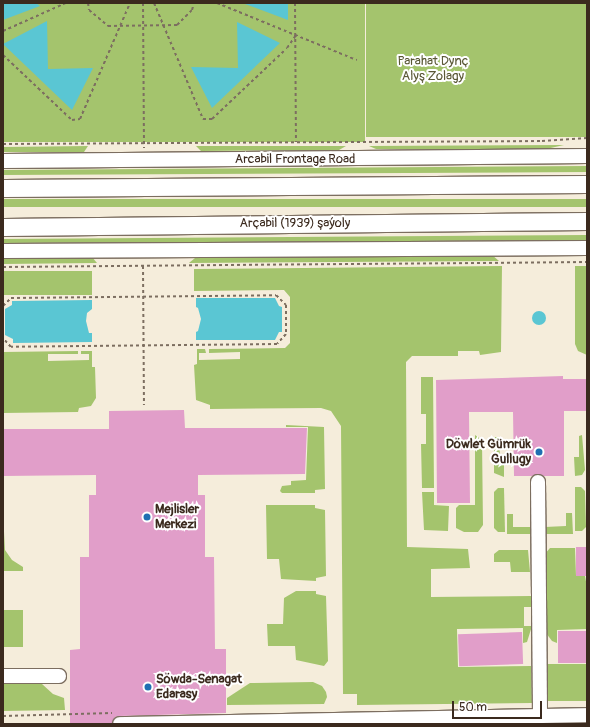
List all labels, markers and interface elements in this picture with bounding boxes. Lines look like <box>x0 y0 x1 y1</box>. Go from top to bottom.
park label: Parahat Dynç Alyş Zolagy <box>398 54 468 85</box>
street label: Arcabil Frontage Road <box>235 151 355 167</box>
street label: Arçabil (1939) şaýoly <box>240 215 350 231</box>
place label: Döwlet Gümrük Gullugy <box>446 437 531 468</box>
marker: Döwlet Gümrük Gullugy <box>534 447 544 457</box>
place label: Mejlisler Merkezi <box>155 502 199 533</box>
marker: Mejlisler Merkezi <box>142 512 152 522</box>
place label: Söwda-Senagat Edarasy <box>156 672 242 703</box>
marker: Söwda-Senagat Edarasy <box>143 682 153 692</box>
scale bar <box>454 693 544 719</box>
text: 50 m <box>459 700 487 715</box>

